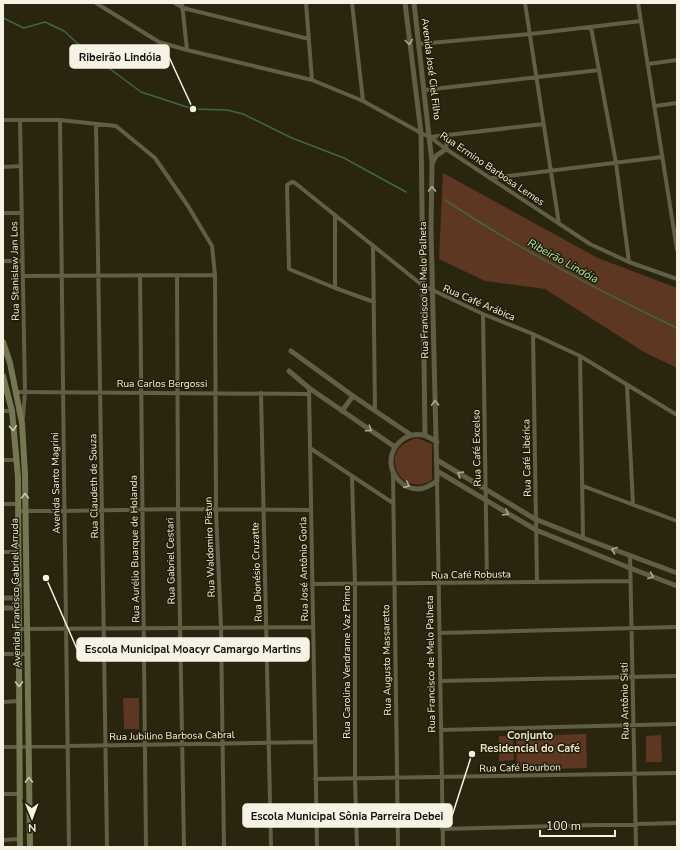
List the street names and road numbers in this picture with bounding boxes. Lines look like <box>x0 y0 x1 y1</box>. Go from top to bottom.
street label: Avenida José Ciel Filho <box>418 17 444 121</box>
street label: Rua Ermino Barbosa Lemes <box>437 129 547 209</box>
street label: Rua Stanislaw Jan Los <box>7 221 23 321</box>
street label: Rua Francisco de Melo Palheta <box>416 221 432 359</box>
street label: Rua Café Arábica <box>441 281 517 325</box>
street label: Rua Carlos Bergossi <box>117 377 207 391</box>
street label: Rua Café Excelso <box>469 409 485 487</box>
street label: Rua Café Libérica <box>519 419 535 497</box>
street label: Avenida Santo Magrini <box>48 432 64 534</box>
street label: Rua Claudeth de Souza <box>86 434 102 538</box>
street label: Rua Aurélio Buarque de Holanda <box>127 475 143 623</box>
street label: Rua Waldomiro Pistun <box>201 496 219 598</box>
street label: Rua José Antônio Gorla <box>296 517 312 621</box>
street label: Avenida Francisco Gabriel Arruda <box>8 518 24 668</box>
street label: Rua Gabriel Cestari <box>163 518 179 604</box>
street label: Rua Dionésio Cruzatte <box>248 522 266 622</box>
street label: Rua Café Robusta <box>431 567 511 583</box>
street label: Rua Carolina Vendrame Vaz Primo <box>340 585 354 739</box>
street label: Rua Francisco de Melo Palheta <box>423 595 439 733</box>
street label: Rua Augusto Massaretto <box>379 604 395 716</box>
street label: Rua Antônio Sisti <box>617 662 633 740</box>
street label: Rua Jubilino Barbosa Cabral <box>109 728 235 744</box>
street label: Rua Café Bourbon <box>479 760 561 776</box>

